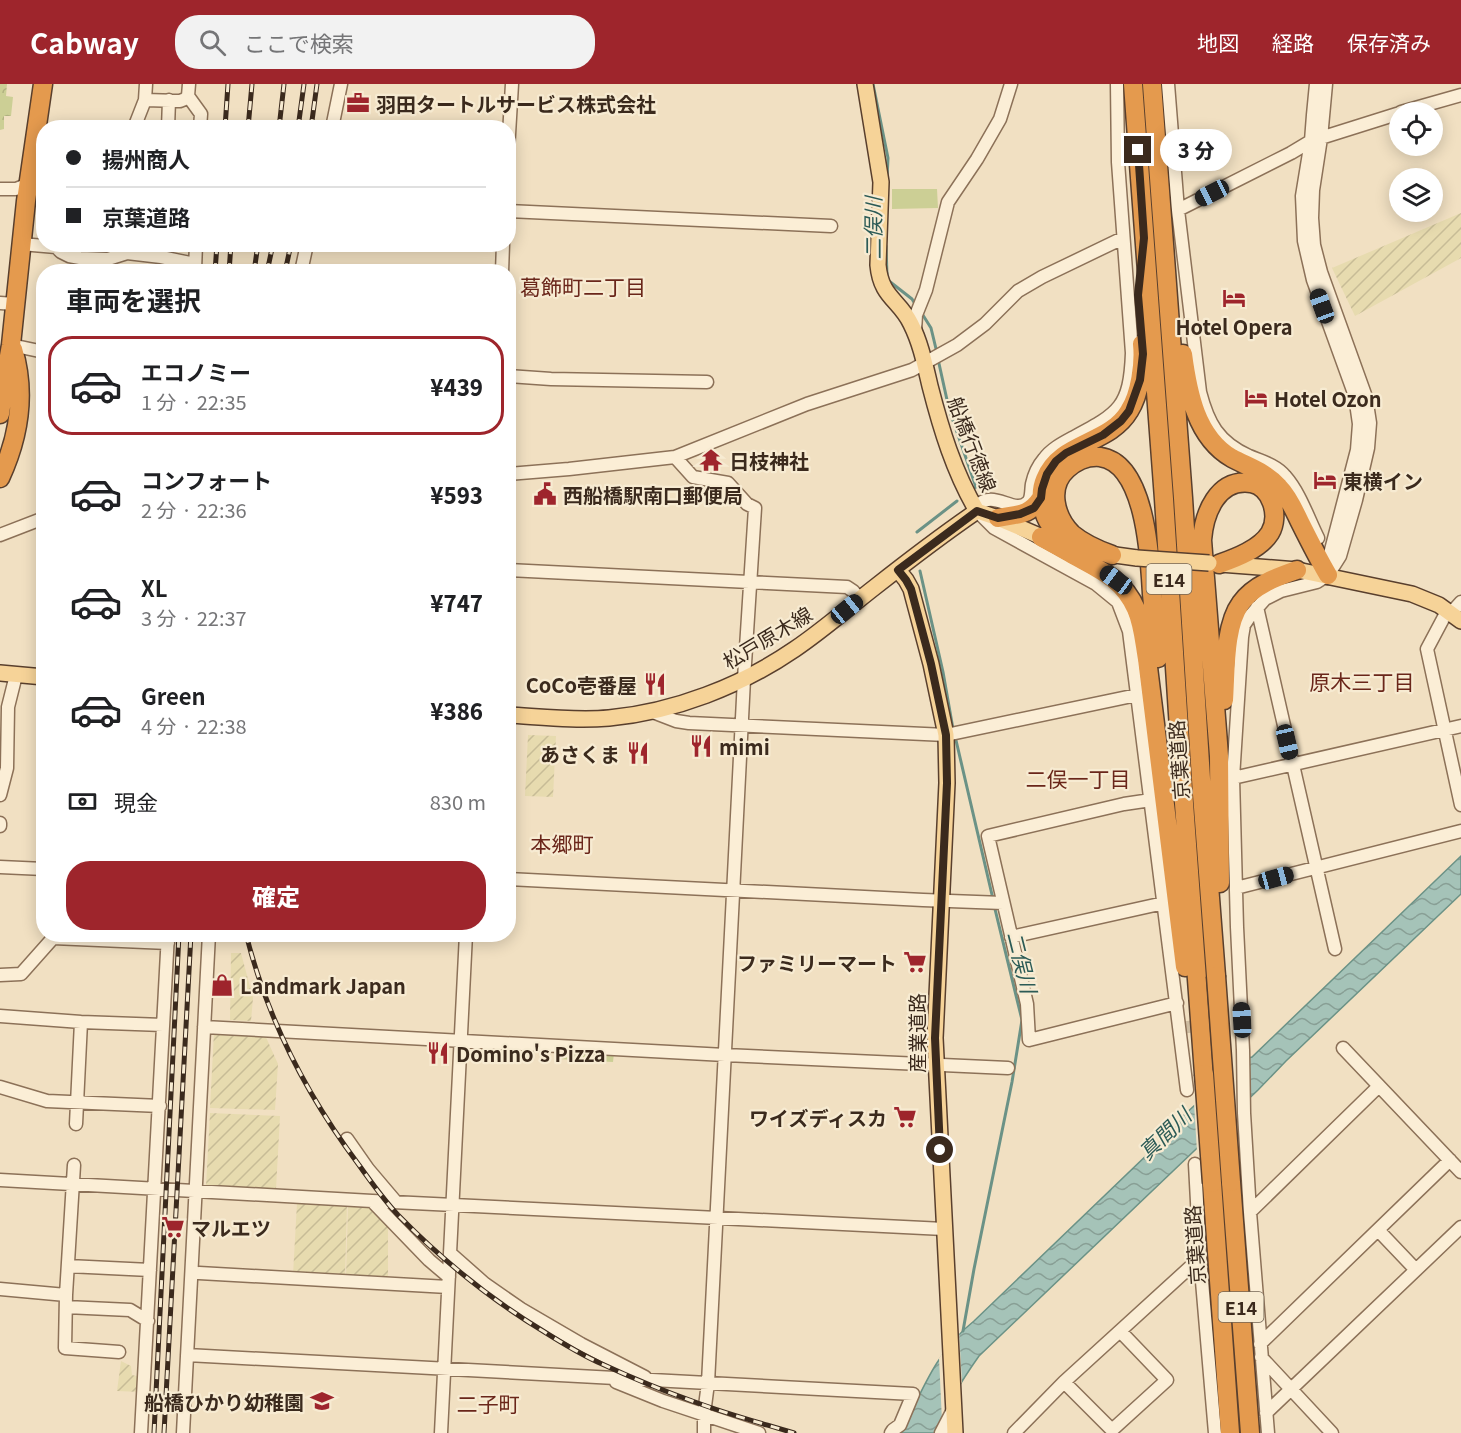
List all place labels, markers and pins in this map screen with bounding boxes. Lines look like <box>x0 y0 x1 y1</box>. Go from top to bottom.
place label: 羽田タートルサービス株式会社 <box>376 89 656 118</box>
office icon: 羽田タートルサービス株式会社 <box>345 90 371 116</box>
hotel icon: Hotel Opera <box>1221 285 1247 311</box>
place label: Hotel Opera <box>1175 312 1293 341</box>
place label: Hotel Ozon <box>1274 384 1382 413</box>
hotel icon: Hotel Ozon <box>1243 385 1269 411</box>
place label: 日枝神社 <box>729 446 809 475</box>
temple icon: 日枝神社 <box>698 447 724 473</box>
place label: 東横イン <box>1343 466 1423 495</box>
hotel icon: 東横イン <box>1312 467 1338 493</box>
place label: 西船橋駅南口郵便局 <box>563 480 743 509</box>
public building icon: 西船橋駅南口郵便局 <box>532 481 558 507</box>
place label: CoCo壱番屋 <box>526 670 637 699</box>
restaurant icon: CoCo壱番屋 <box>642 671 668 697</box>
place label: mimi <box>719 732 770 761</box>
restaurant icon: mimi <box>688 733 714 759</box>
place label: あさくま <box>540 739 620 768</box>
restaurant icon: あさくま <box>625 740 651 766</box>
place label: ファミリーマート <box>737 948 897 977</box>
supermarket icon: ファミリーマート <box>902 949 928 975</box>
place label: Landmark Japan <box>240 971 406 1000</box>
shop icon: Landmark Japan <box>209 972 235 998</box>
place label: Domino's Pizza <box>456 1039 606 1068</box>
restaurant icon: Domino's Pizza <box>425 1040 451 1066</box>
place label: ワイズディスカ <box>749 1103 887 1132</box>
supermarket icon: ワイズディスカ <box>892 1104 918 1130</box>
place label: マルエツ <box>191 1213 271 1242</box>
supermarket icon: マルエツ <box>160 1214 186 1240</box>
place label: 船橋ひかり幼稚園 <box>144 1387 304 1416</box>
school or university icon: 船橋ひかり幼稚園 <box>309 1388 335 1414</box>

